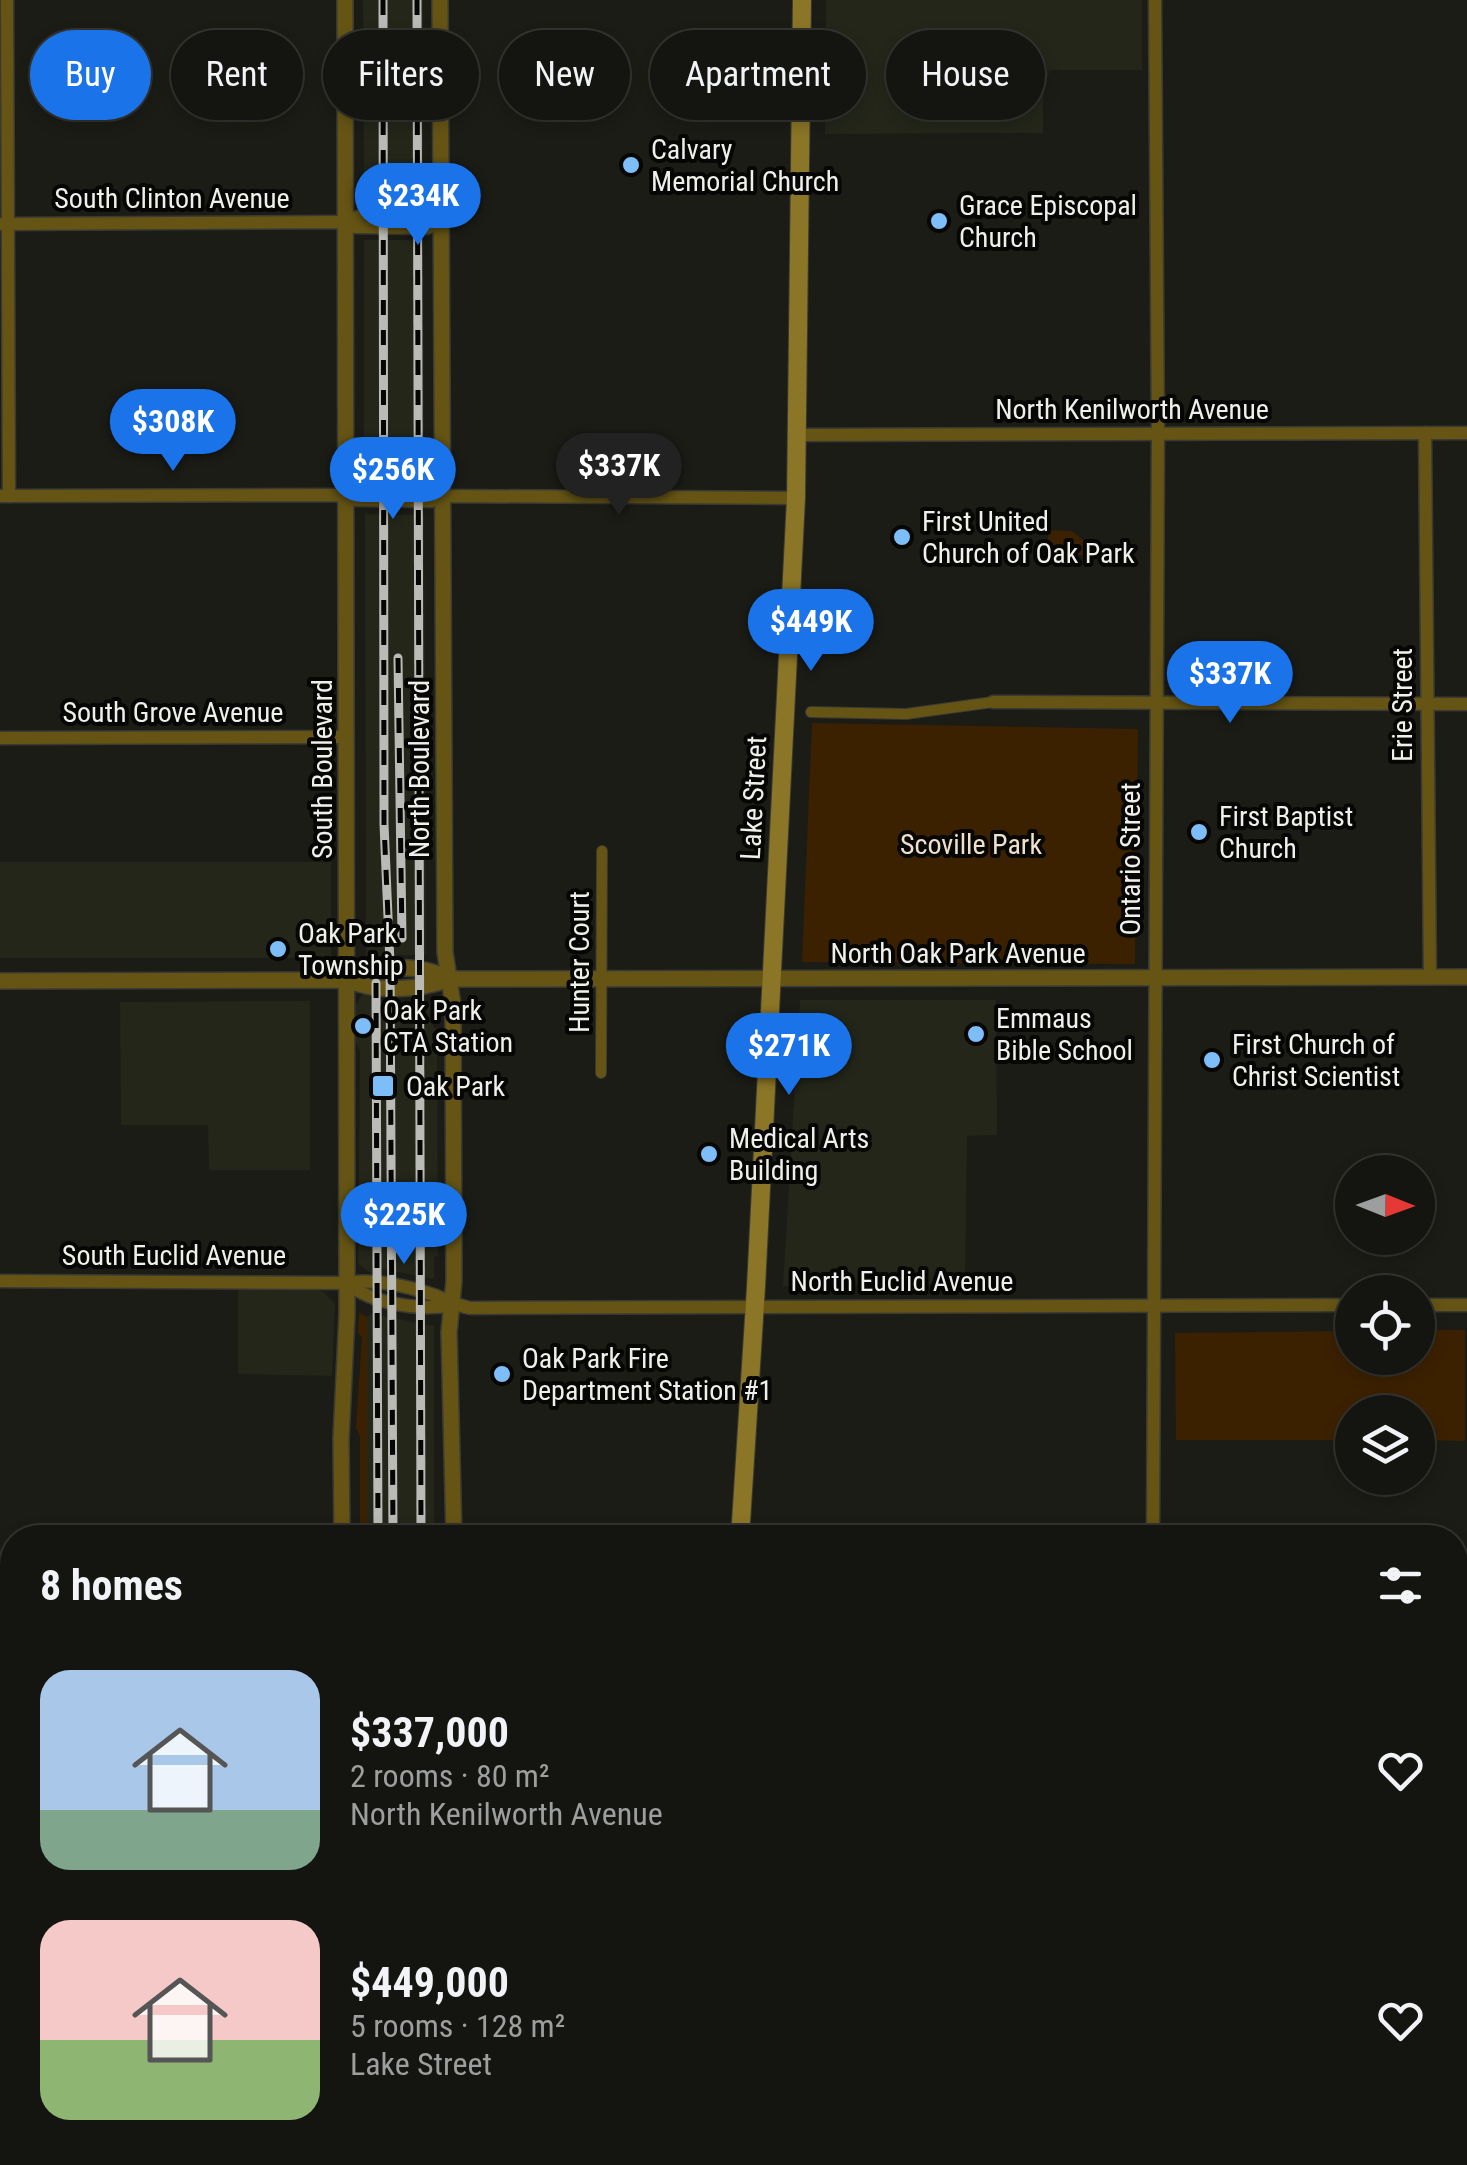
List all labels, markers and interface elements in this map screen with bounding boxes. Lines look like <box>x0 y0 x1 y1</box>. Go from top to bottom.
chip: Buy <box>30 30 151 120</box>
chip: Rent <box>171 30 303 120</box>
chip: Filters <box>323 30 479 120</box>
chip: New <box>499 30 630 120</box>
chip: Apartment <box>650 30 866 120</box>
chip: House <box>886 30 1045 120</box>
place label: Calvary Memorial Church <box>651 133 839 198</box>
marker: Calvary Memorial Church <box>620 154 642 176</box>
pin: $234K <box>348 163 488 248</box>
text: $234K <box>377 176 459 214</box>
street label: South Clinton Avenue <box>54 182 290 215</box>
place label: Grace Episcopal Church <box>959 189 1137 254</box>
marker: Grace Episcopal Church <box>928 210 950 232</box>
pin: $308K <box>103 389 243 474</box>
street label: North Kenilworth Avenue <box>995 393 1269 426</box>
text: $308K <box>132 402 214 440</box>
pin: $337K <box>549 433 689 518</box>
pin: $256K <box>323 437 463 522</box>
text: $337K <box>578 446 660 484</box>
text: $256K <box>352 450 434 488</box>
place label: First United Church of Oak Park <box>922 505 1135 570</box>
marker: First United Church of Oak Park <box>891 526 913 548</box>
pin: $449K <box>741 589 881 674</box>
text: $449K <box>770 602 852 640</box>
pin: $337K <box>1160 641 1300 726</box>
street label: Erie Street <box>1386 648 1419 762</box>
text: $337K <box>1189 654 1271 692</box>
street label: South Boulevard <box>306 679 339 859</box>
street label: North Boulevard <box>403 680 436 858</box>
street label: South Grove Avenue <box>63 696 283 729</box>
street label: Lake Street <box>734 735 773 861</box>
street label: Ontario Street <box>1114 782 1147 936</box>
place label: First Baptist Church <box>1219 800 1353 865</box>
marker: First Baptist Church <box>1188 821 1210 843</box>
park label: Scoville Park <box>900 828 1042 861</box>
street label: Hunter Court <box>563 891 596 1033</box>
place label: Oak Park Township <box>298 917 404 982</box>
street label: North Oak Park Avenue <box>830 937 1086 970</box>
marker: Oak Park Township <box>267 938 289 960</box>
place label: Oak Park CTA Station <box>383 994 513 1059</box>
place label: Emmaus Bible School <box>996 1002 1133 1067</box>
pin: $271K <box>719 1013 859 1098</box>
marker: Oak Park CTA Station <box>352 1015 374 1037</box>
marker: Emmaus Bible School <box>965 1023 987 1045</box>
text: $271K <box>748 1026 830 1064</box>
place label: First Church of Christ Scientist <box>1232 1028 1400 1093</box>
marker: First Church of Christ Scientist <box>1201 1049 1223 1071</box>
place label: Oak Park <box>406 1070 506 1103</box>
marker: Oak Park <box>370 1073 396 1099</box>
place label: Medical Arts Building <box>729 1122 869 1187</box>
marker: Medical Arts Building <box>698 1143 720 1165</box>
north arrow <box>1335 1155 1435 1255</box>
map controls <box>1335 1155 1435 1495</box>
pin: $225K <box>334 1182 474 1267</box>
text: $225K <box>363 1195 445 1233</box>
street label: South Euclid Avenue <box>62 1239 286 1272</box>
street label: North Euclid Avenue <box>791 1265 1013 1298</box>
button: locate <box>1335 1275 1435 1375</box>
place label: Oak Park Fire Department Station #1 <box>522 1342 772 1407</box>
marker: Oak Park Fire Department Station #1 <box>491 1363 513 1385</box>
button: layers <box>1335 1395 1435 1495</box>
icon: filters <box>1373 1558 1428 1613</box>
text: 8 homes <box>40 1561 183 1610</box>
text: $337,000 <box>350 1708 509 1757</box>
icon: home <box>120 1710 240 1830</box>
icon: heart <box>1373 1743 1428 1798</box>
text: 2 rooms · 80 m² <box>350 1757 549 1795</box>
text: North Kenilworth Avenue <box>350 1795 663 1833</box>
text: $449,000 <box>350 1958 509 2007</box>
icon: home <box>120 1960 240 2080</box>
icon: heart <box>1373 1993 1428 2048</box>
text: 5 rooms · 128 m² <box>350 2007 565 2045</box>
text: Lake Street <box>350 2045 492 2083</box>

